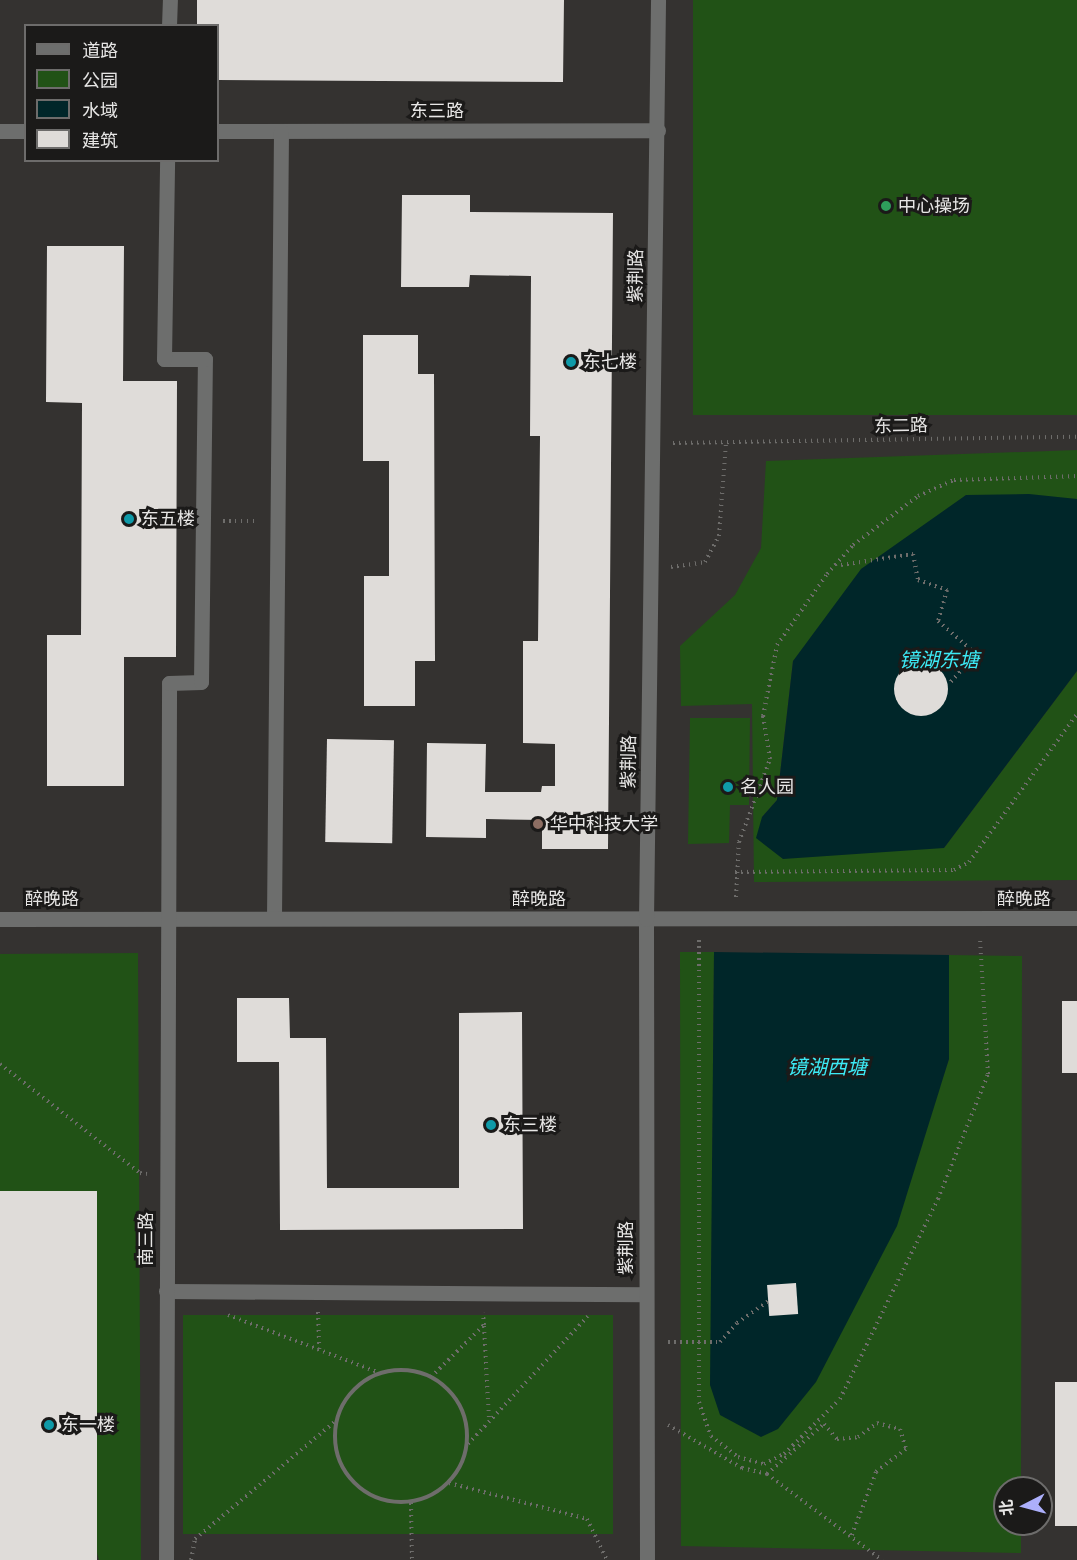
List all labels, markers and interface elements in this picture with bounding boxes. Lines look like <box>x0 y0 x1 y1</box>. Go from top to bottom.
legend <box>24 24 219 162</box>
text: 道路 <box>82 39 118 63</box>
text: 公园 <box>82 69 118 93</box>
text: 水域 <box>82 99 118 123</box>
street label: 东三路 <box>410 100 464 122</box>
text: 建筑 <box>82 129 118 153</box>
place label: 中心操场 <box>898 195 970 217</box>
marker: 中心操场 <box>879 199 893 213</box>
street label: 紫荆路 <box>625 249 647 303</box>
place label: 东七楼 <box>583 351 637 373</box>
marker: 东七楼 <box>564 355 578 369</box>
street label: 东二路 <box>874 415 928 437</box>
place label: 东五楼 <box>141 508 195 530</box>
marker: 东五楼 <box>122 512 136 526</box>
water label: 镜湖东塘 <box>899 648 979 672</box>
street label: 紫荆路 <box>618 735 640 789</box>
place label: 名人园 <box>740 776 794 798</box>
marker: 名人园 <box>721 780 735 794</box>
place label: 华中科技大学 <box>550 813 658 835</box>
marker: 华中科技大学 <box>531 817 545 831</box>
street label: 醉晚路 <box>25 888 79 910</box>
street label: 醉晚路 <box>512 888 566 910</box>
street label: 醉晚路 <box>997 888 1051 910</box>
water label: 镜湖西塘 <box>787 1055 867 1079</box>
place label: 东三楼 <box>503 1114 557 1136</box>
marker: 东三楼 <box>484 1118 498 1132</box>
street label: 南三路 <box>135 1212 157 1266</box>
street label: 紫荆路 <box>615 1221 637 1275</box>
place label: 东一楼 <box>61 1414 115 1436</box>
marker: 东一楼 <box>42 1418 56 1432</box>
north arrow <box>993 1476 1053 1536</box>
text: 北 <box>995 1499 1018 1517</box>

